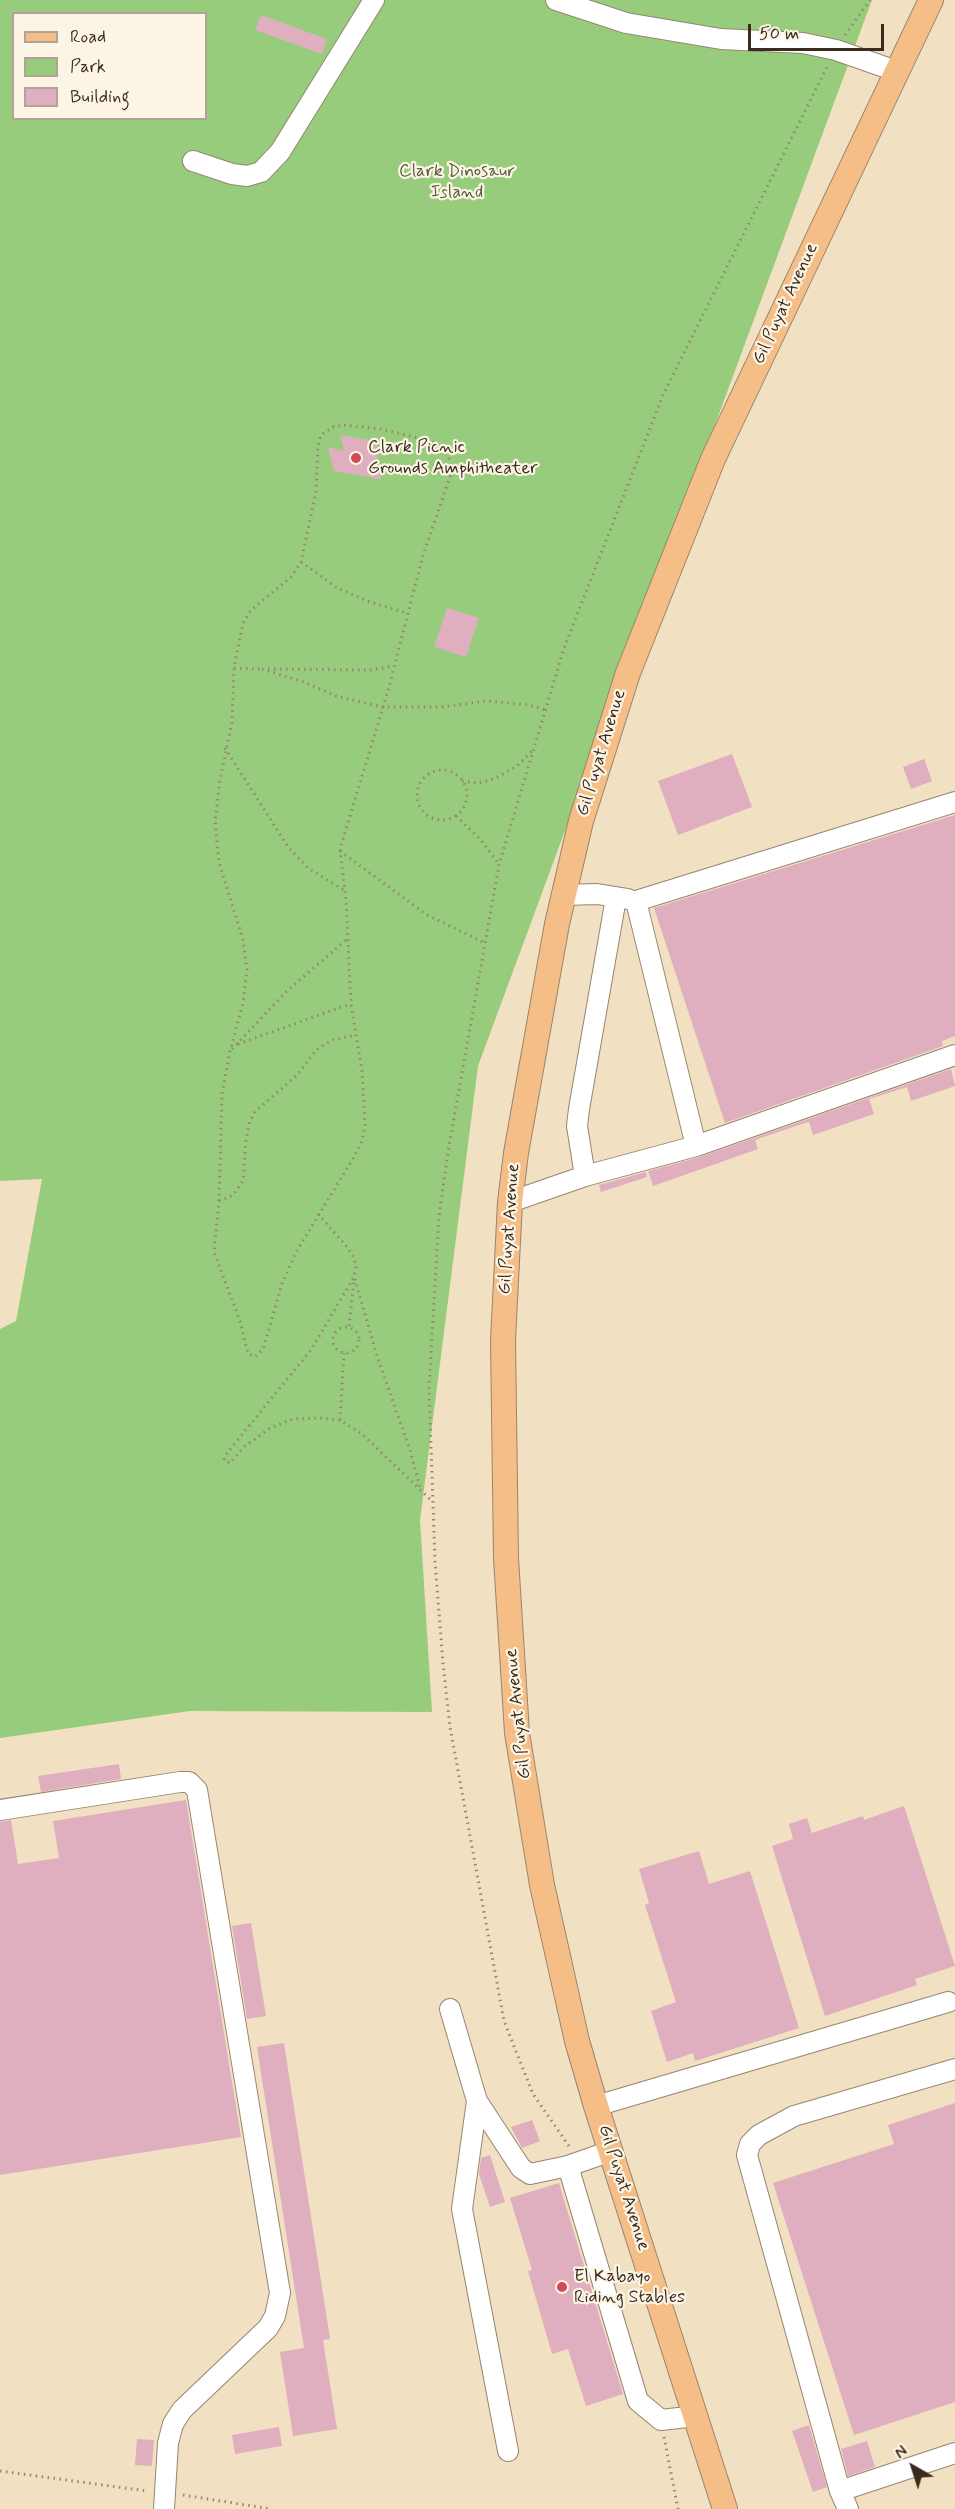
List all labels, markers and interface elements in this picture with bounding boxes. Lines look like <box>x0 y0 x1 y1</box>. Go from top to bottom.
legend <box>12 12 207 120</box>
scale bar <box>751 12 888 50</box>
text: 50 m <box>759 22 799 46</box>
text: Road <box>70 25 106 49</box>
text: Park <box>70 55 106 79</box>
text: Building <box>70 85 130 109</box>
park label: Clark Dinosaur Island <box>399 161 515 204</box>
street label: Gil Puyat Avenue <box>749 240 823 368</box>
place label: Clark Picnic Grounds Amphitheater <box>368 437 537 480</box>
marker: Clark Picnic Grounds Amphitheater <box>349 451 363 465</box>
street label: Gil Puyat Avenue <box>573 687 631 819</box>
street label: Gil Puyat Avenue <box>495 1163 525 1295</box>
street label: Gil Puyat Avenue <box>501 1648 537 1780</box>
street label: Gil Puyat Avenue <box>592 2122 654 2254</box>
place label: El Kabayo Riding Stables <box>574 2266 685 2308</box>
marker: El Kabayo Riding Stables <box>555 2280 569 2294</box>
north arrow <box>883 2437 943 2497</box>
text: N <box>891 2441 912 2464</box>

